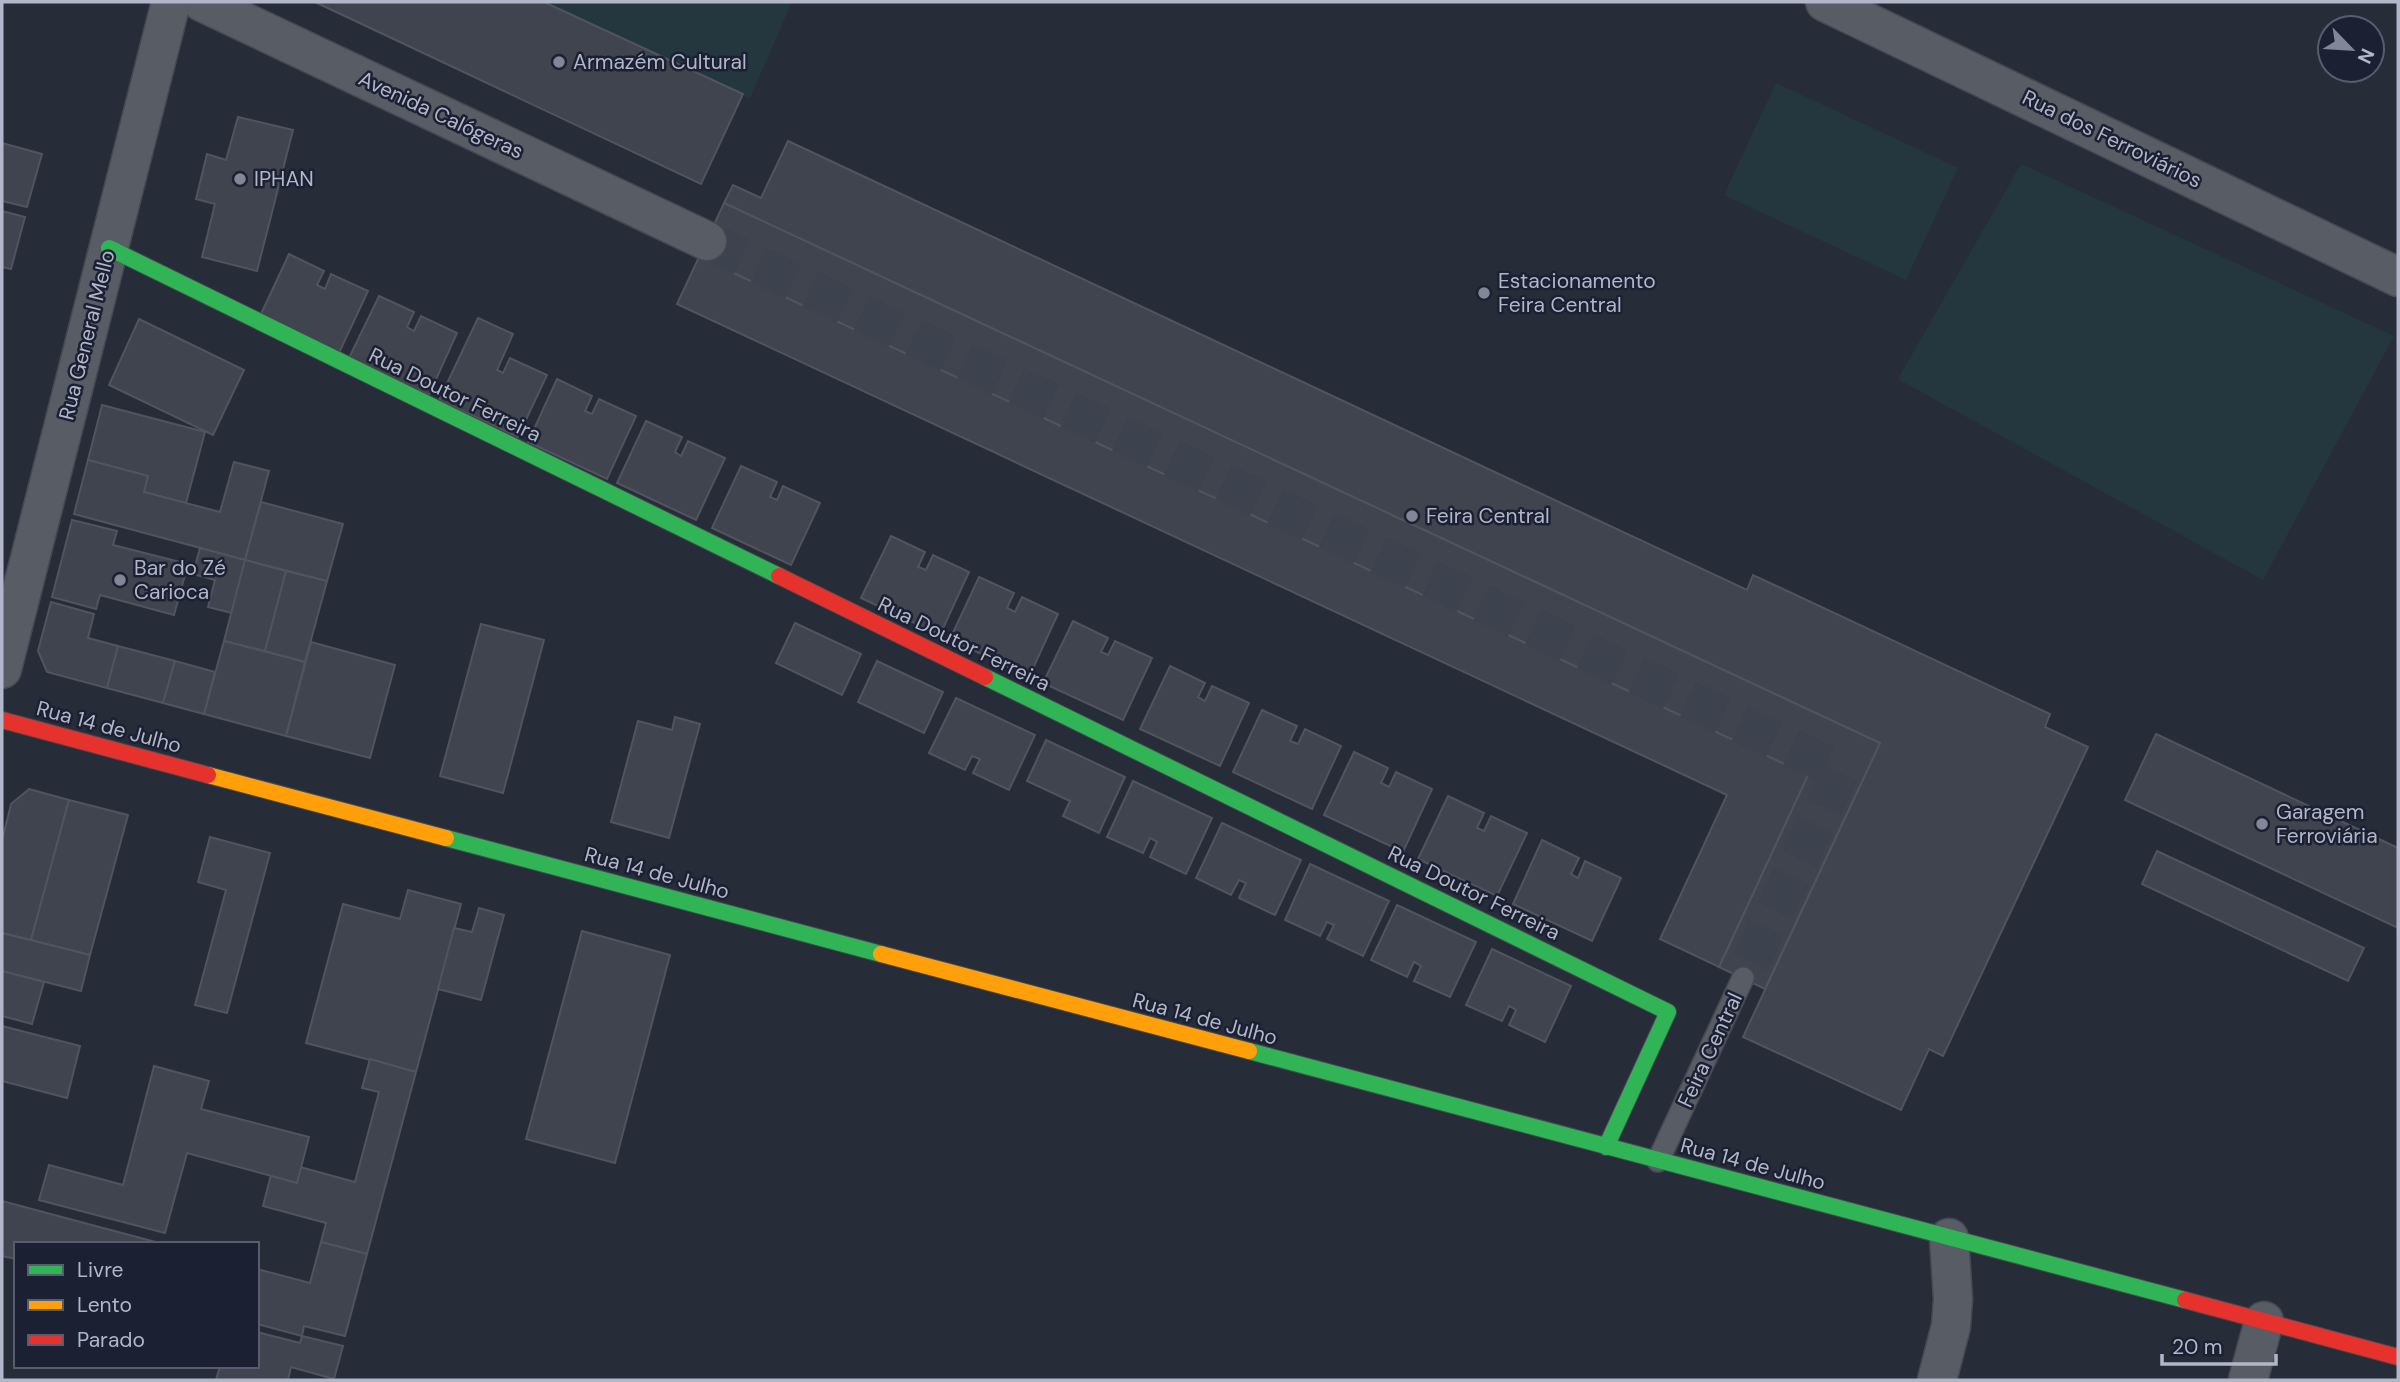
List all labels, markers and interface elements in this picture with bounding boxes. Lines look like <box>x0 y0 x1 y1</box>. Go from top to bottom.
north arrow <box>2316 14 2386 84</box>
text: N <box>2352 44 2380 68</box>
place label: Armazém Cultural <box>573 48 747 76</box>
marker: Armazém Cultural <box>551 54 567 70</box>
street label: Avenida Calógeras <box>354 65 528 165</box>
street label: Rua dos Ferroviários <box>2018 83 2206 195</box>
place label: IPHAN <box>254 165 314 193</box>
marker: IPHAN <box>232 171 248 187</box>
street label: Rua General Mello <box>52 247 122 423</box>
place label: Estacionamento Feira Central <box>1498 267 1656 319</box>
marker: Estacionamento Feira Central <box>1476 285 1492 301</box>
street label: Rua Doutor Ferreira <box>364 341 546 449</box>
place label: Feira Central <box>1426 502 1550 530</box>
marker: Feira Central <box>1404 508 1420 524</box>
place label: Bar do Zé Carioca <box>134 554 226 606</box>
marker: Bar do Zé Carioca <box>112 572 128 588</box>
street label: Rua Doutor Ferreira <box>873 590 1055 698</box>
street label: Rua 14 de Julho <box>33 694 185 760</box>
place label: Garagem Ferroviária <box>2276 798 2378 850</box>
marker: Garagem Ferroviária <box>2254 816 2270 832</box>
street label: Rua Doutor Ferreira <box>1383 839 1565 947</box>
street label: Rua 14 de Julho <box>581 840 733 906</box>
street label: Rua 14 de Julho <box>1129 986 1281 1052</box>
street label: Feira Central <box>1671 988 1749 1112</box>
street label: Rua 14 de Julho <box>1677 1131 1829 1197</box>
legend <box>14 1242 259 1368</box>
text: Livre <box>77 1256 124 1284</box>
text: Lento <box>77 1291 132 1319</box>
scale bar <box>2162 1322 2276 1366</box>
text: Parado <box>77 1326 145 1354</box>
text: 20 m <box>2172 1333 2223 1361</box>

